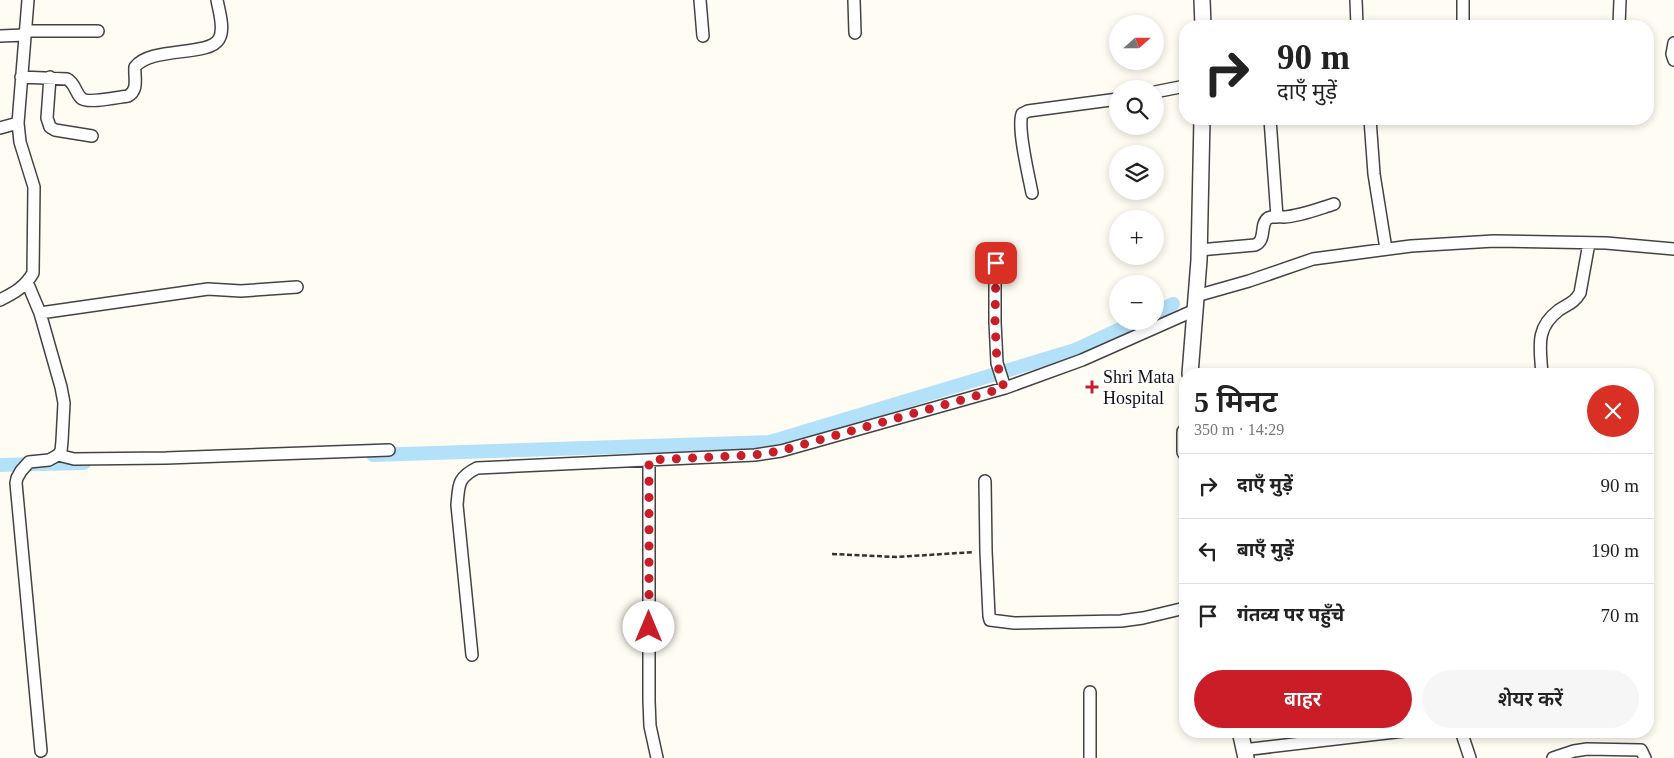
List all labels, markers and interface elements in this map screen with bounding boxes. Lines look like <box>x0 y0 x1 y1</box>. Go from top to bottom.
north arrow <box>1109 15 1164 70</box>
map controls <box>1109 15 1164 330</box>
text: 90 m <box>1277 38 1350 77</box>
icon: right <box>1194 40 1259 105</box>
text: दाएँ मुड़ें <box>1277 79 1337 104</box>
button: search <box>1109 80 1164 135</box>
button: layers <box>1109 145 1164 200</box>
button: + <box>1109 210 1164 265</box>
pin <box>975 242 1017 284</box>
icon: arrive <box>982 249 1010 277</box>
button: − <box>1109 275 1164 330</box>
place label: Shri Mata Hospital <box>1103 367 1175 408</box>
marker: Shri Mata Hospital <box>1085 380 1099 394</box>
text: 5 मिनट <box>1194 385 1277 418</box>
button: close <box>1587 385 1639 437</box>
text: 350 m · 14:29 <box>1194 421 1284 438</box>
icon: right <box>1194 472 1222 500</box>
text: दाएँ मुड़ें <box>1237 474 1293 495</box>
text: 90 m <box>1600 475 1639 496</box>
icon: left <box>1194 537 1222 565</box>
text: बाएँ मुड़ें <box>1237 539 1294 560</box>
text: 190 m <box>1591 540 1639 561</box>
position arrow <box>622 600 674 652</box>
icon: arrive <box>1194 602 1222 630</box>
text: गंतव्य पर पहुँचे <box>1237 604 1344 625</box>
text: 70 m <box>1600 605 1639 626</box>
button: बाहर <box>1194 670 1412 728</box>
button: शेयर करें <box>1422 670 1639 728</box>

